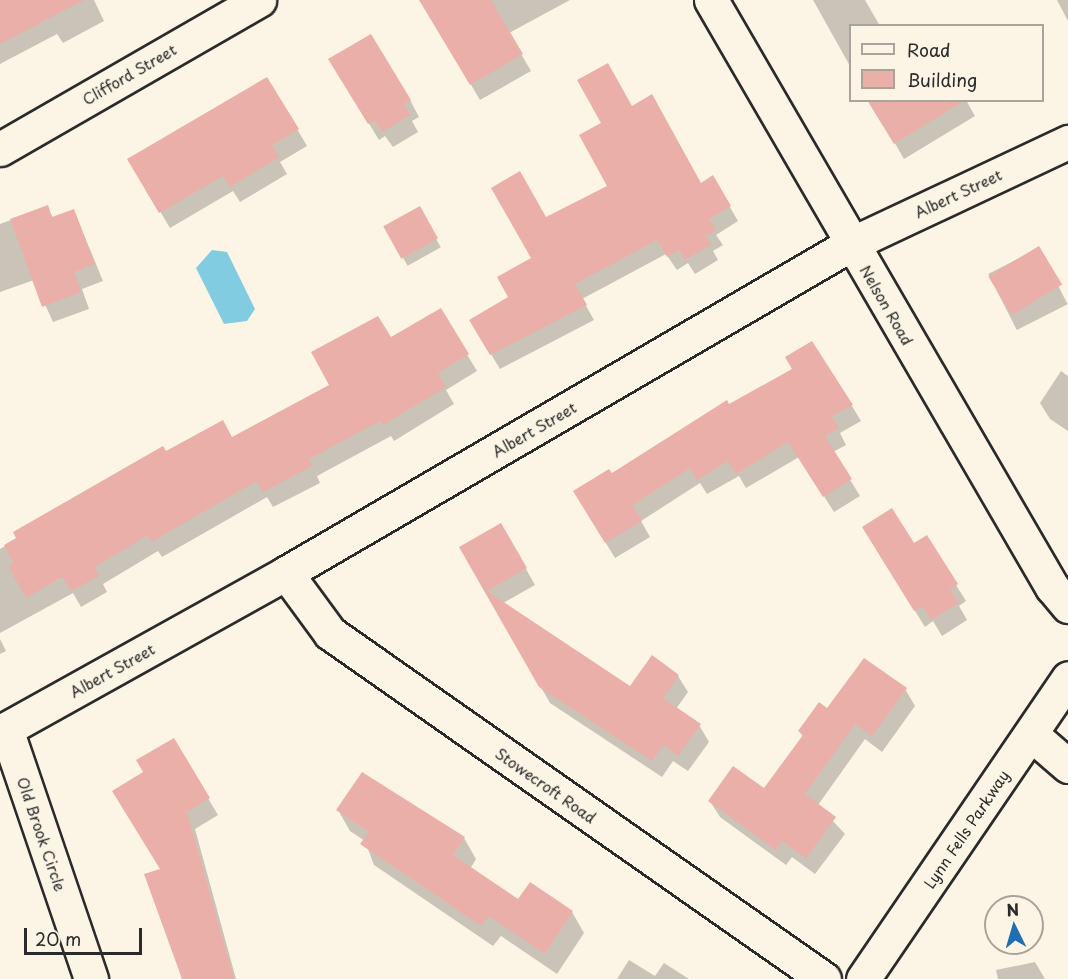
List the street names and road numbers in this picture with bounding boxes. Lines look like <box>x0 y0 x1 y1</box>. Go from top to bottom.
street label: Clifford Street <box>79 40 179 108</box>
street label: Albert Street <box>911 165 1005 221</box>
street label: Nelson Road <box>857 262 917 348</box>
street label: Albert Street <box>488 397 580 461</box>
street label: Albert Street <box>66 639 158 701</box>
street label: Stowecroft Road <box>492 744 600 826</box>
street label: Lynn Fells Parkway <box>920 766 1012 892</box>
street label: Old Brook Circle <box>14 774 70 894</box>

